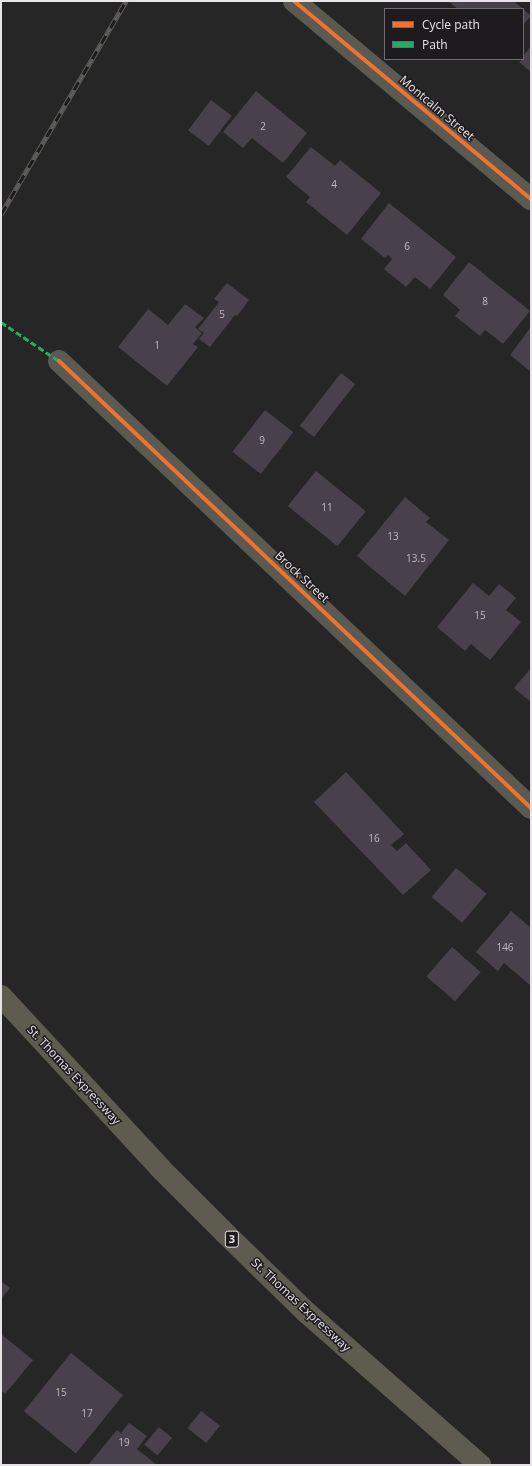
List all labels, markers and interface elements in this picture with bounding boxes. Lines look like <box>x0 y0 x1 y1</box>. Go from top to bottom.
legend <box>384 8 524 60</box>
text: Cycle path <box>422 16 480 33</box>
text: Path <box>422 36 448 53</box>
street label: Montcalm Street <box>397 73 477 143</box>
house number: 2 <box>260 121 266 133</box>
house number: 4 <box>331 179 337 191</box>
house number: 6 <box>404 241 410 253</box>
house number: 8 <box>482 296 488 308</box>
house number: 5 <box>219 309 225 321</box>
house number: 1 <box>154 340 160 352</box>
house number: 9 <box>259 435 265 447</box>
house number: 11 <box>321 502 333 514</box>
house number: 13 <box>387 531 399 543</box>
street label: Brock Street <box>272 548 332 606</box>
house number: 13.5 <box>406 553 426 565</box>
house number: 15 <box>474 610 486 622</box>
house number: 16 <box>368 833 380 845</box>
house number: 146 <box>496 942 514 954</box>
street label: St. Thomas Expressway <box>24 1022 124 1128</box>
road number: 3 <box>224 1230 240 1248</box>
street label: St. Thomas Expressway <box>248 1255 354 1355</box>
house number: 15 <box>55 1387 67 1399</box>
house number: 17 <box>81 1408 93 1420</box>
house number: 19 <box>118 1437 130 1449</box>

